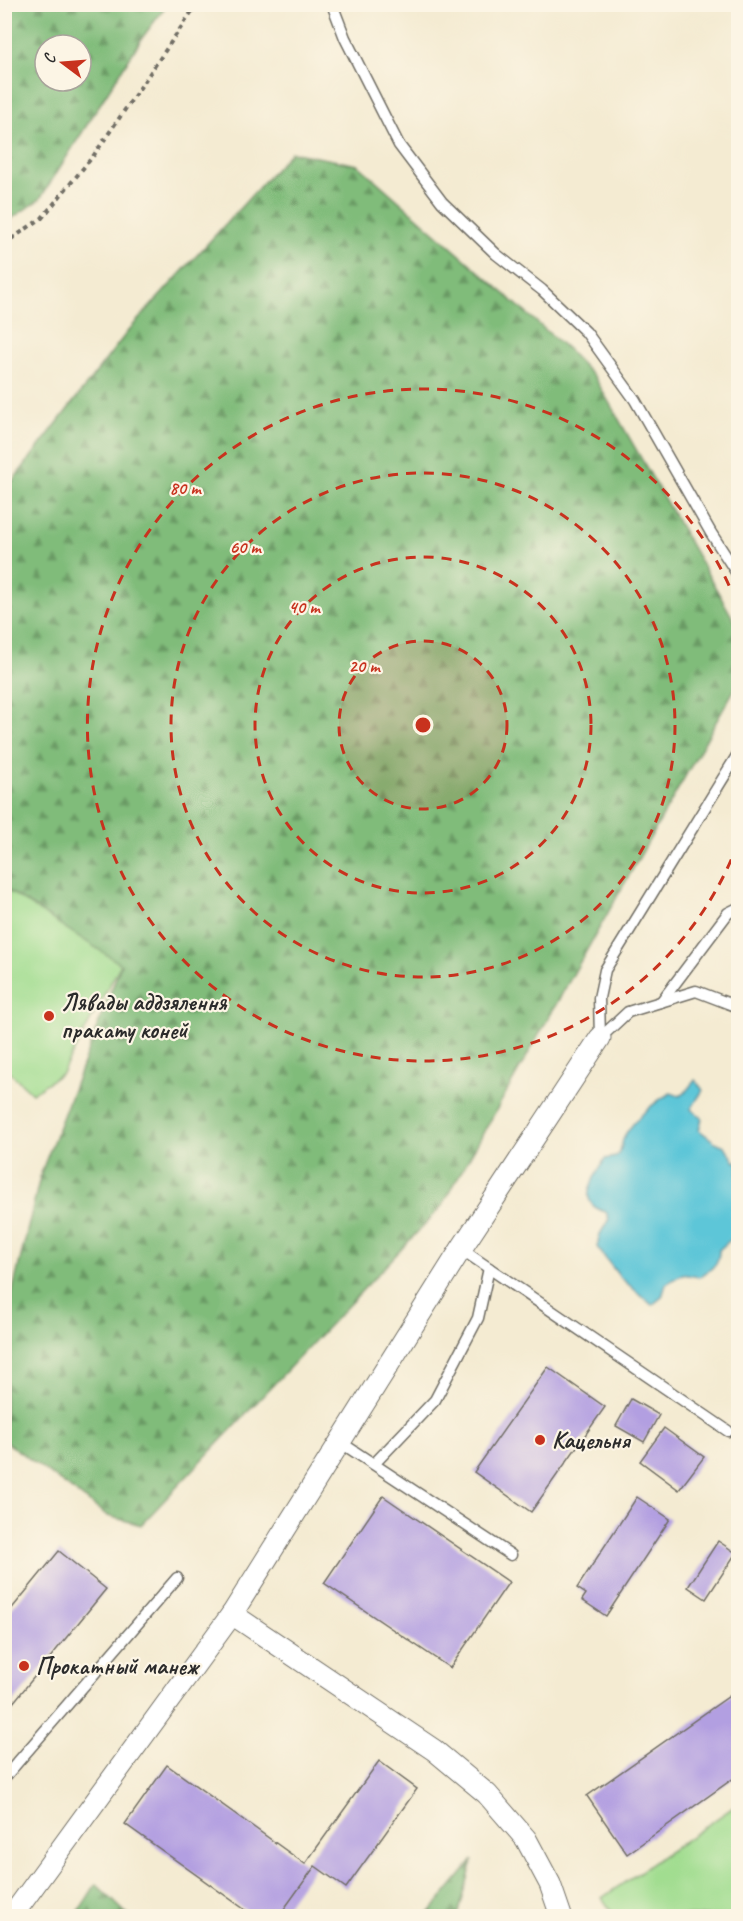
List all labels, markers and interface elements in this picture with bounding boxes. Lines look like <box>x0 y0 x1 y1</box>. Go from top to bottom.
north arrow <box>33 33 93 93</box>
text: С <box>39 51 61 66</box>
text: 80 m <box>170 477 202 499</box>
text: 60 m <box>229 536 262 558</box>
text: 40 m <box>289 596 321 618</box>
text: 20 m <box>349 655 381 677</box>
centre of rings <box>413 715 433 735</box>
place label: Лявады аддзялення пракату коней <box>61 987 227 1045</box>
marker: Лявады аддзялення пракату коней <box>42 1009 56 1023</box>
place label: Кацельня <box>552 1425 632 1455</box>
marker: Кацельня <box>533 1433 547 1447</box>
place label: Прокатный манеж <box>36 1651 201 1681</box>
marker: Прокатный манеж <box>17 1659 31 1673</box>

